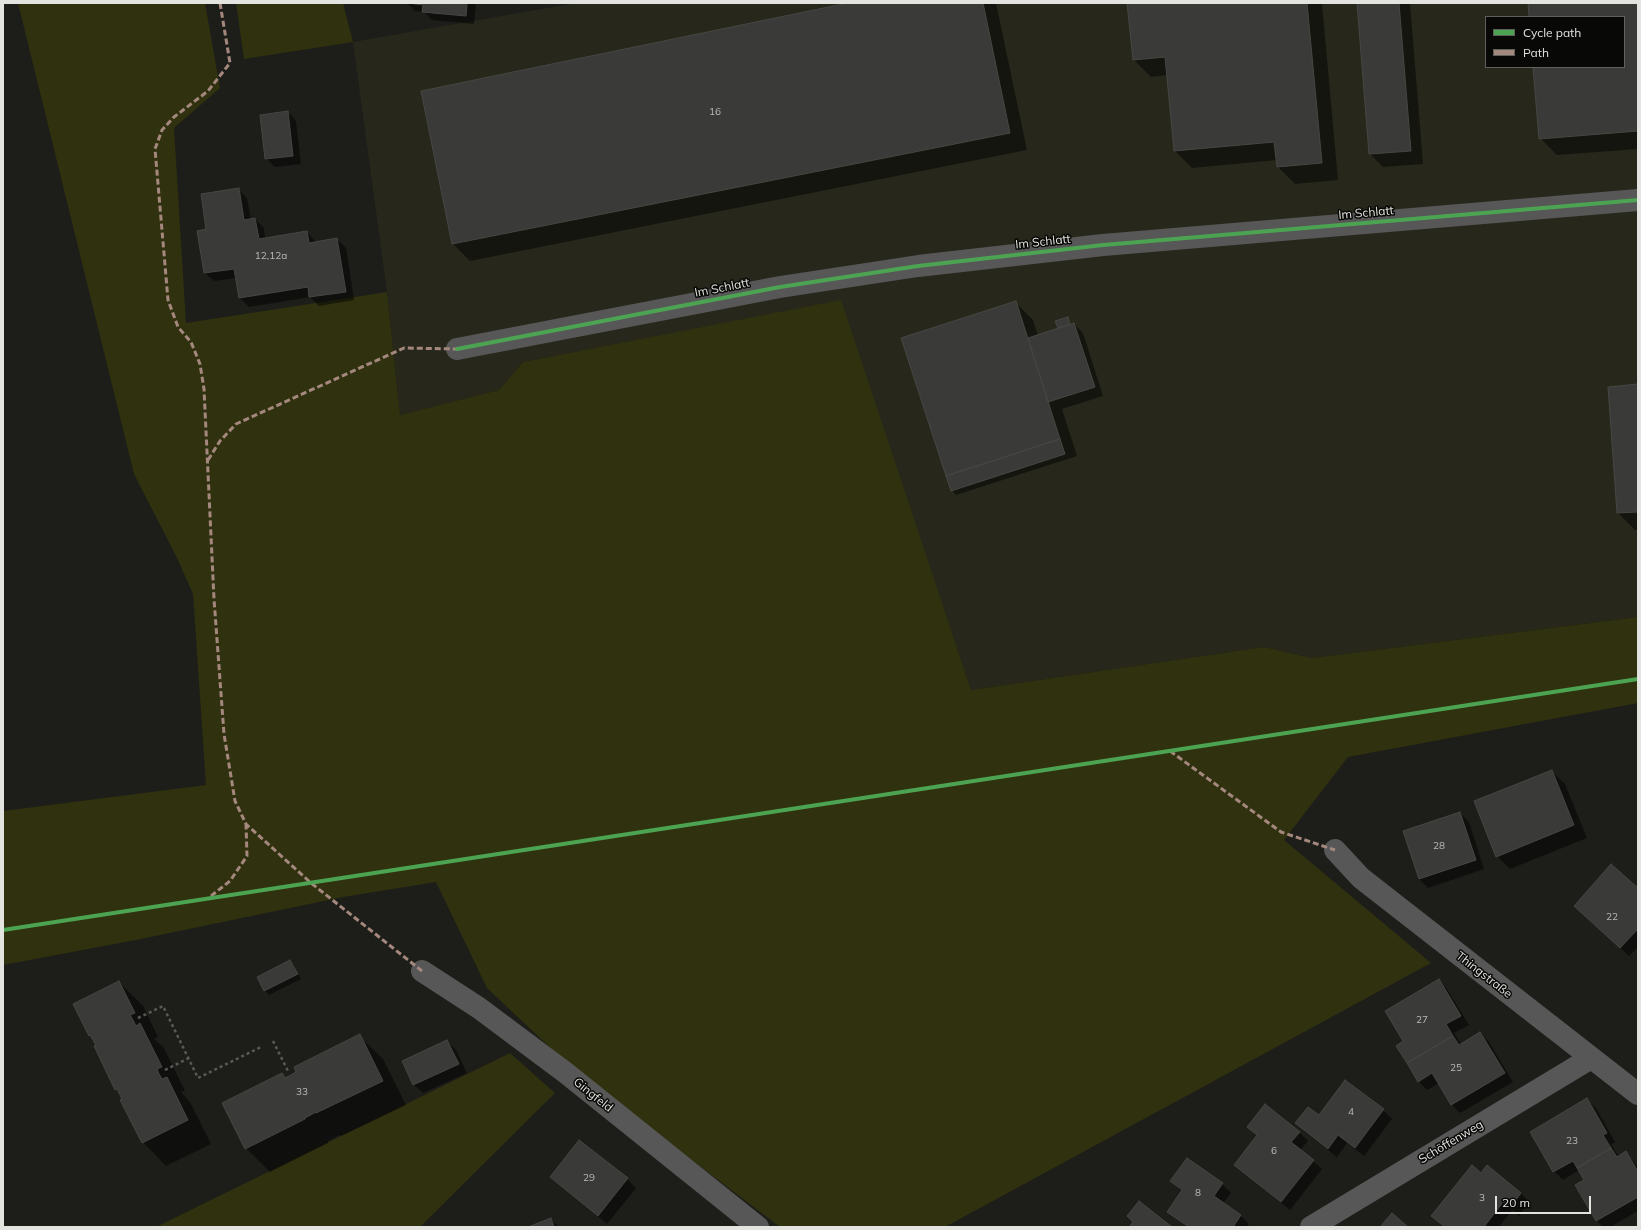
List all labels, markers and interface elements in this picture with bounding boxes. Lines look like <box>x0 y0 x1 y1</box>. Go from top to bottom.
legend <box>1485 16 1625 68</box>
text: Cycle path <box>1523 25 1581 40</box>
text: Path <box>1523 45 1549 60</box>
house number: 16 <box>709 106 721 118</box>
street label: Im Schlatt <box>1338 203 1394 223</box>
street label: Im Schlatt <box>1015 232 1071 252</box>
house number: 12,12a <box>255 250 287 262</box>
street label: Im Schlatt <box>693 276 751 300</box>
house number: 28 <box>1433 840 1445 852</box>
house number: 22 <box>1606 911 1618 923</box>
street label: Thingstraße <box>1453 949 1515 1001</box>
house number: 27 <box>1416 1014 1428 1026</box>
house number: 25 <box>1450 1062 1462 1074</box>
street label: Gingfeld <box>570 1075 616 1115</box>
house number: 33 <box>296 1086 308 1098</box>
house number: 4 <box>1348 1106 1354 1118</box>
street label: Schöffenweg <box>1416 1117 1486 1167</box>
house number: 23 <box>1566 1135 1578 1147</box>
house number: 6 <box>1271 1145 1277 1157</box>
house number: 29 <box>583 1172 595 1184</box>
house number: 8 <box>1195 1187 1201 1199</box>
scale bar <box>1497 1188 1593 1214</box>
house number: 3 <box>1479 1192 1485 1204</box>
text: 20 m <box>1502 1195 1530 1210</box>

